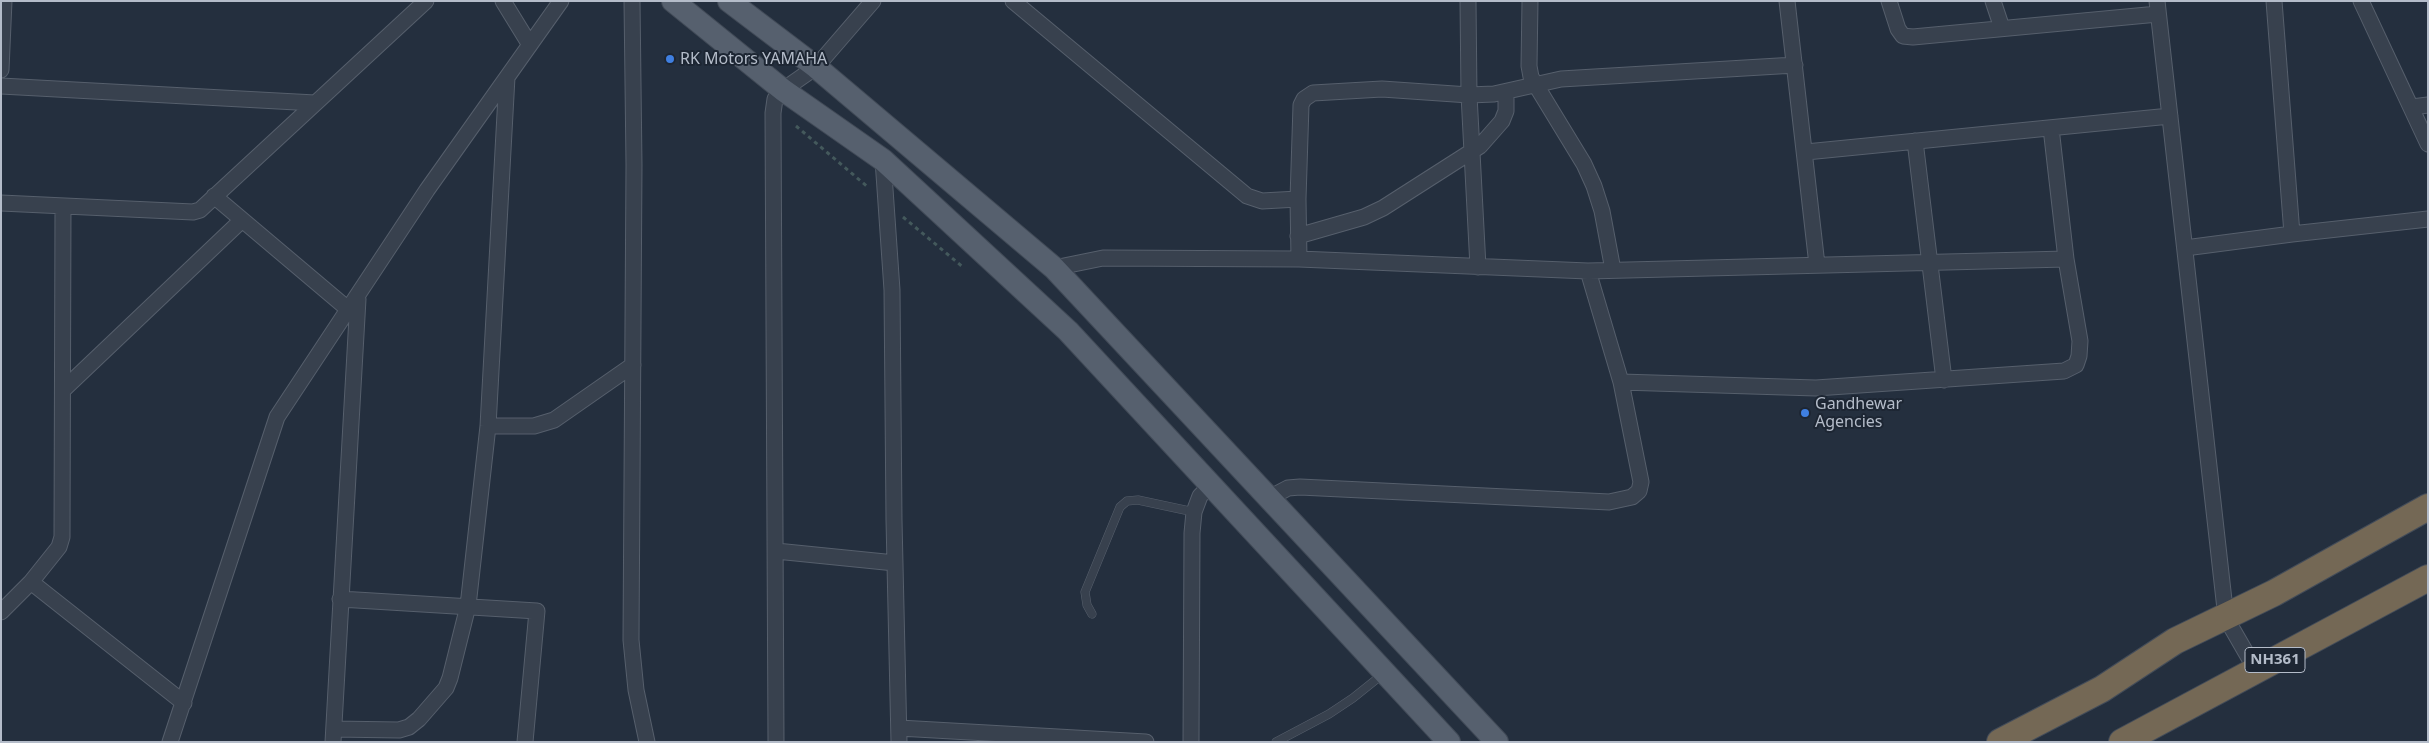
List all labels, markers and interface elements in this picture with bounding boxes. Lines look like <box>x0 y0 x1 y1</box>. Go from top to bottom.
place label: RK Motors YAMAHA <box>680 49 827 69</box>
marker: RK Motors YAMAHA <box>664 53 676 65</box>
place label: Gandhewar Agencies <box>1815 394 1902 432</box>
marker: Gandhewar Agencies <box>1799 407 1811 419</box>
road number: NH361 <box>2245 648 2305 672</box>

